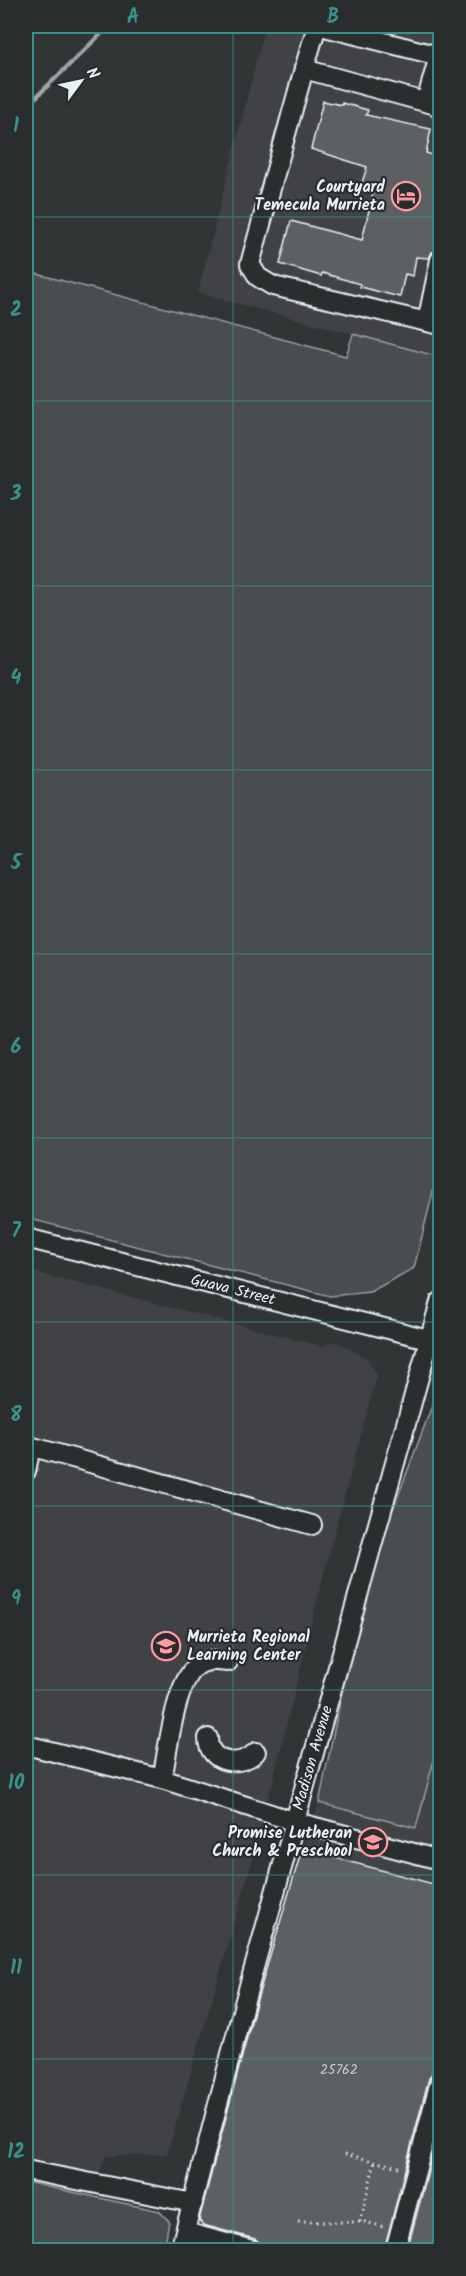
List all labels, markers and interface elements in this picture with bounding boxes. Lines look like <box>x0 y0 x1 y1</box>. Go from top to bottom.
text: A <box>127 2 139 34</box>
text: B <box>327 2 339 34</box>
north arrow <box>51 51 111 111</box>
text: N <box>79 63 106 85</box>
text: 1 <box>13 111 19 143</box>
place label: Courtyard Temecula Murrieta <box>255 175 385 218</box>
hotel icon: Courtyard Temecula Murrieta <box>390 180 422 212</box>
text: 2 <box>10 295 22 327</box>
text: 3 <box>10 479 22 511</box>
text: 4 <box>11 663 22 695</box>
text: 5 <box>10 848 23 880</box>
text: 6 <box>11 1032 22 1064</box>
text: 7 <box>11 1216 21 1248</box>
street label: Guava Street <box>188 1267 279 1313</box>
text: 8 <box>10 1400 22 1432</box>
text: 9 <box>11 1584 21 1616</box>
place label: Murrieta Regional Learning Center <box>187 1625 311 1668</box>
school or university icon: Murrieta Regional Learning Center <box>150 1630 182 1662</box>
street label: Madison Avenue <box>286 1703 340 1813</box>
text: 10 <box>8 1768 25 1800</box>
place label: Promise Lutheran Church & Preschool <box>212 1821 353 1864</box>
school or university icon: Promise Lutheran Church & Preschool <box>357 1826 389 1858</box>
text: 11 <box>10 1953 22 1985</box>
house number: 25762 <box>320 2059 358 2081</box>
text: 12 <box>7 2137 25 2169</box>

